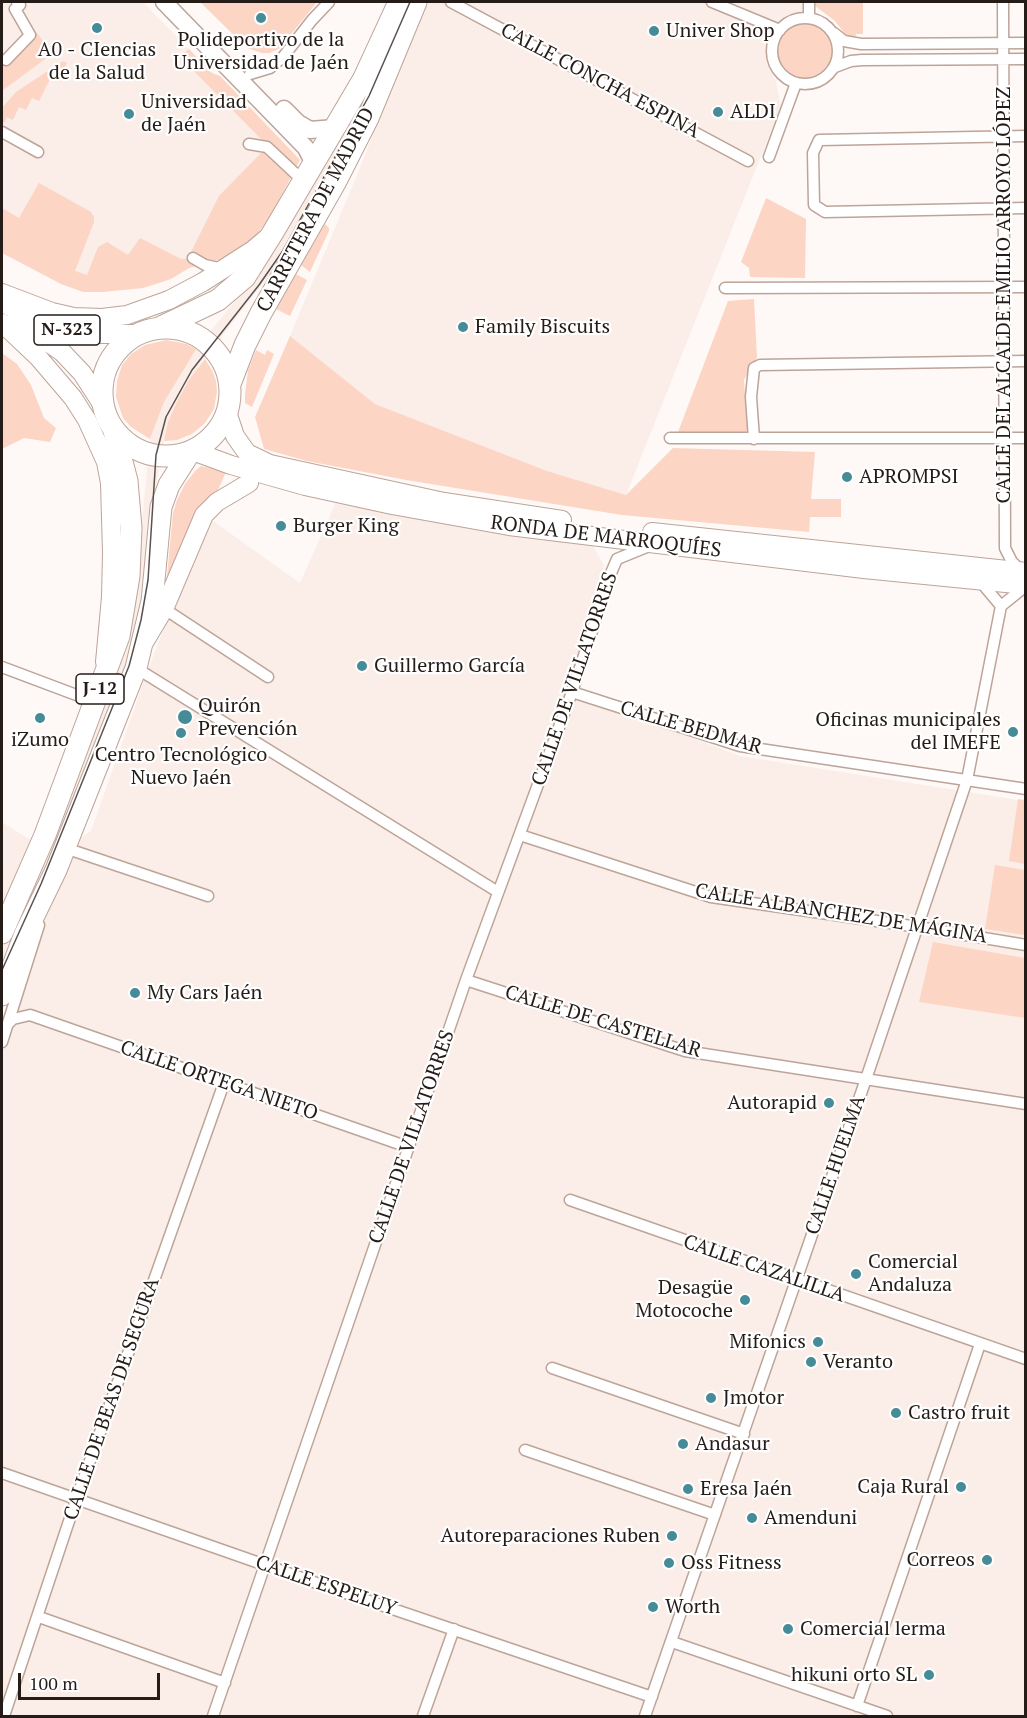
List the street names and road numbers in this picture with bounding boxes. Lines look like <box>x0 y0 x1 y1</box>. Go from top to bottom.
street label: CALLE CONCHA ESPINA <box>496 18 704 144</box>
street label: CALLE DEL ALCALDE EMILIO ARROYO LÓPEZ <box>992 87 1016 503</box>
street label: CARRETERA DE MADRID <box>252 104 380 316</box>
road number: N-323 <box>34 315 100 345</box>
street label: RONDA DE MARROQUÍES <box>489 511 723 563</box>
street label: CALLE DE VILLATORRES <box>527 569 623 789</box>
road number: J-12 <box>76 674 124 704</box>
street label: CALLE BEDMAR <box>617 696 765 760</box>
street label: CALLE ALBANCHEZ DE MÁGINA <box>693 879 989 949</box>
street label: CALLE DE CASTELLAR <box>502 981 704 1063</box>
street label: CALLE DE VILLATORRES <box>364 1027 460 1247</box>
street label: CALLE ORTEGA NIETO <box>117 1036 321 1126</box>
street label: CALLE HUELMA <box>801 1092 871 1238</box>
street label: CALLE CAZALILLA <box>680 1230 848 1308</box>
street label: CALLE DE BEAS DE SEGURA <box>59 1275 165 1523</box>
street label: CALLE ESPELUY <box>252 1551 400 1621</box>

